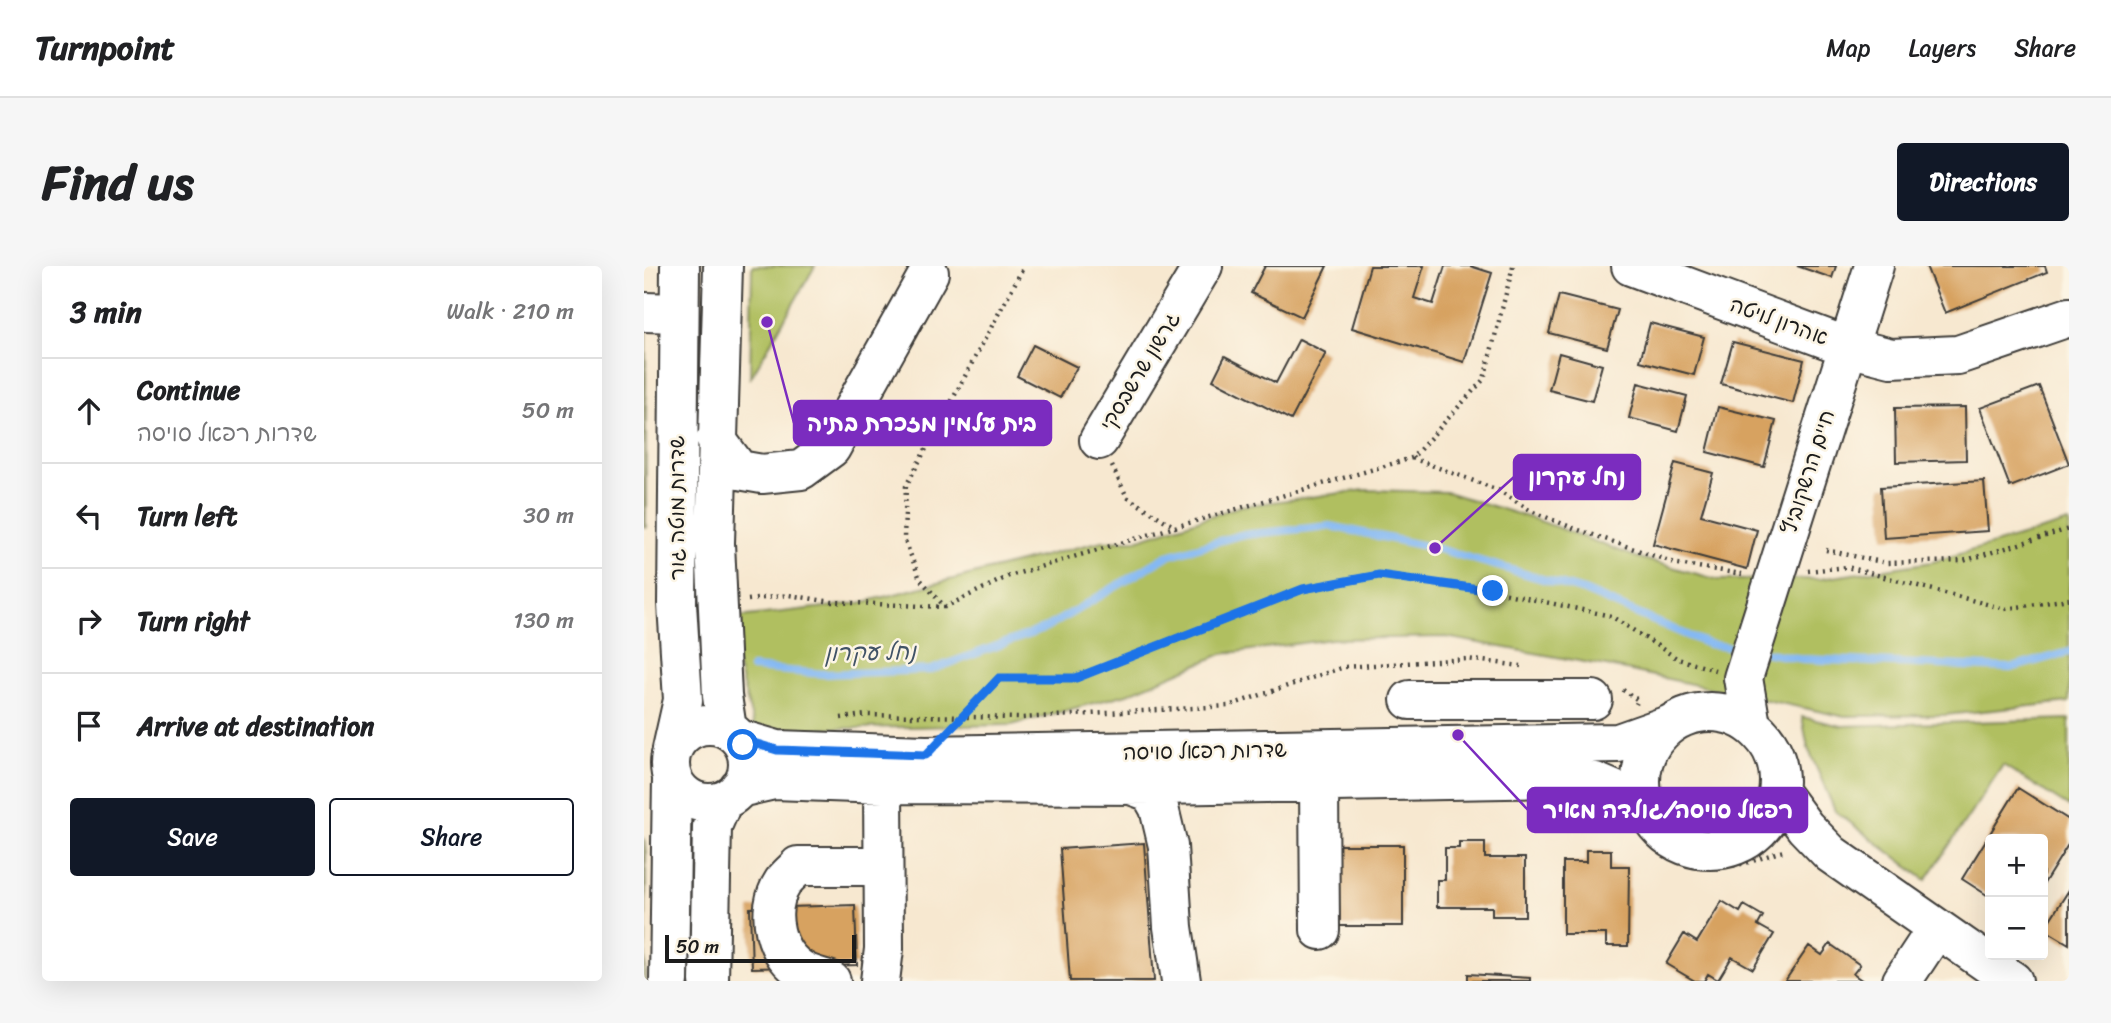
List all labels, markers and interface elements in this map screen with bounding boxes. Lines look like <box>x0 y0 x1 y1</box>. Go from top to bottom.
text: Turnpoint <box>35 19 175 77</box>
text: Map <box>1826 27 1871 69</box>
text: Layers <box>1909 27 1976 69</box>
text: Share <box>2014 27 2076 69</box>
text: Find us <box>42 139 194 226</box>
button: Directions <box>1897 143 2069 221</box>
text: 3 min <box>70 285 142 339</box>
street label: אהרון לויטה <box>1724 286 1834 356</box>
text: Walk · 210 m <box>447 291 574 332</box>
street label: גרשון שרשבסקי <box>1089 304 1191 438</box>
text: Continue <box>137 367 240 413</box>
text: 50 m <box>522 390 574 431</box>
icon: ahead <box>70 392 108 430</box>
callout: בית עלמין מזכרת בתיה <box>794 401 1051 445</box>
text: בית עלמין מזכרת בתיה <box>807 403 1037 444</box>
street label: חיים הרשקוביץ <box>1770 405 1846 539</box>
text: שדרות רפאל סויסה <box>137 413 317 454</box>
street label: שדרות מוטה גור <box>658 436 696 580</box>
callout: נחל עקרון <box>1514 455 1640 499</box>
text: נחל עקרון <box>1528 457 1626 498</box>
text: Turn left <box>137 493 237 539</box>
text: 30 m <box>523 495 574 536</box>
icon: left <box>70 497 108 535</box>
route end <box>1477 575 1508 606</box>
text: Turn right <box>137 598 250 644</box>
text: 130 m <box>513 600 574 641</box>
icon: right <box>70 602 108 640</box>
water label: נחל עקרון <box>824 631 917 674</box>
text: Arrive at destination <box>137 703 374 749</box>
icon: arrive <box>70 707 108 745</box>
route start <box>727 729 758 760</box>
street label: שדרות רפאל סויסה <box>1123 731 1288 771</box>
callout: רפאל סויסה/גולדה מאיר <box>1528 788 1807 832</box>
text: רפאל סויסה/גולדה מאיר <box>1543 790 1793 831</box>
button: Save <box>70 798 315 876</box>
button: Share <box>329 798 574 876</box>
map controls <box>1985 834 2048 960</box>
button: + <box>1985 834 2048 897</box>
button: − <box>1985 897 2048 960</box>
text: 50 m <box>676 930 719 963</box>
scale bar <box>665 932 856 964</box>

